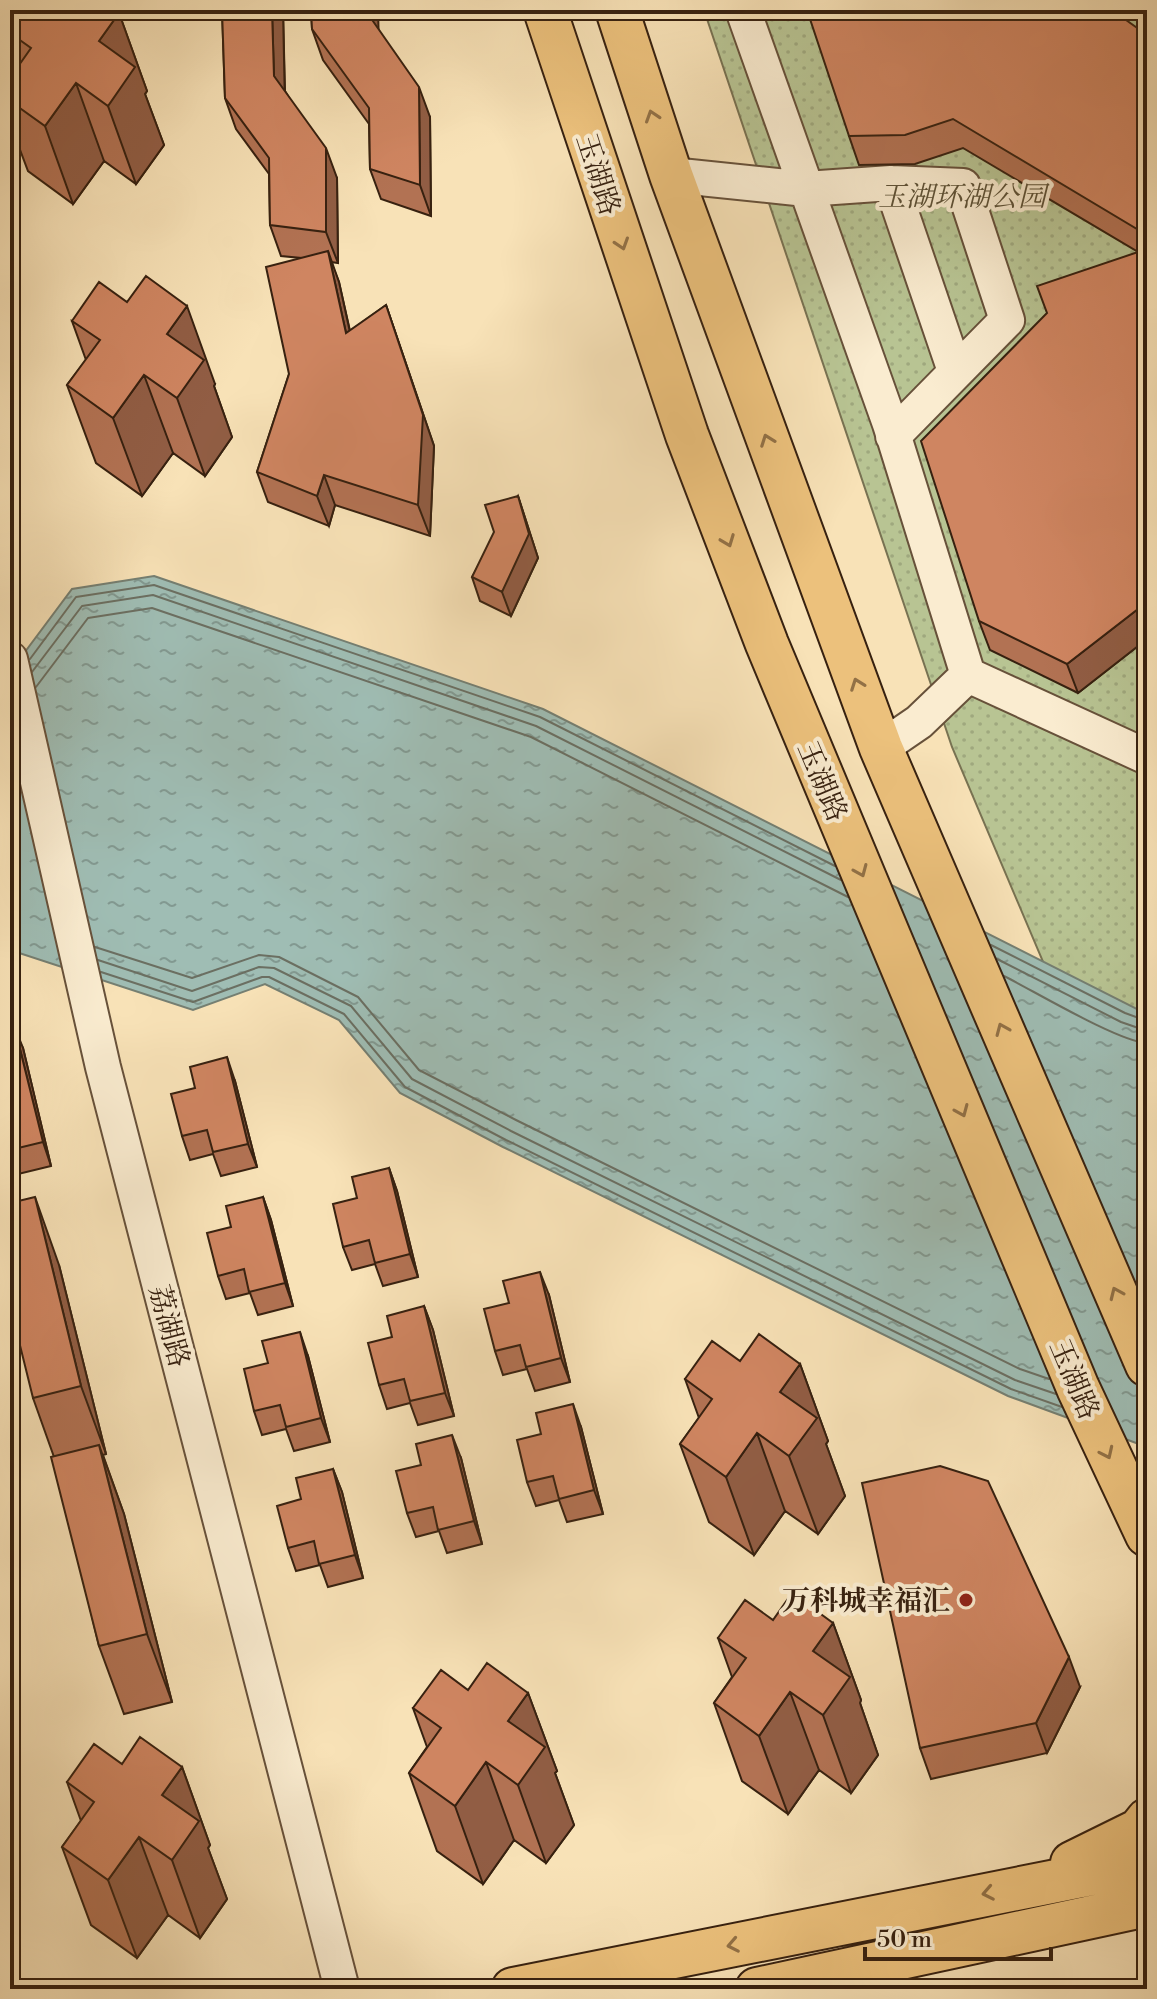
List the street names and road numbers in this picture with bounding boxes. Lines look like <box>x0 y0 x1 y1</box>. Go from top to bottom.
street label: 玉湖路 <box>568 129 627 220</box>
street label: 玉湖路 <box>789 736 854 827</box>
street label: 荔湖路 <box>141 1281 196 1371</box>
street label: 玉湖路 <box>1041 1334 1106 1425</box>

